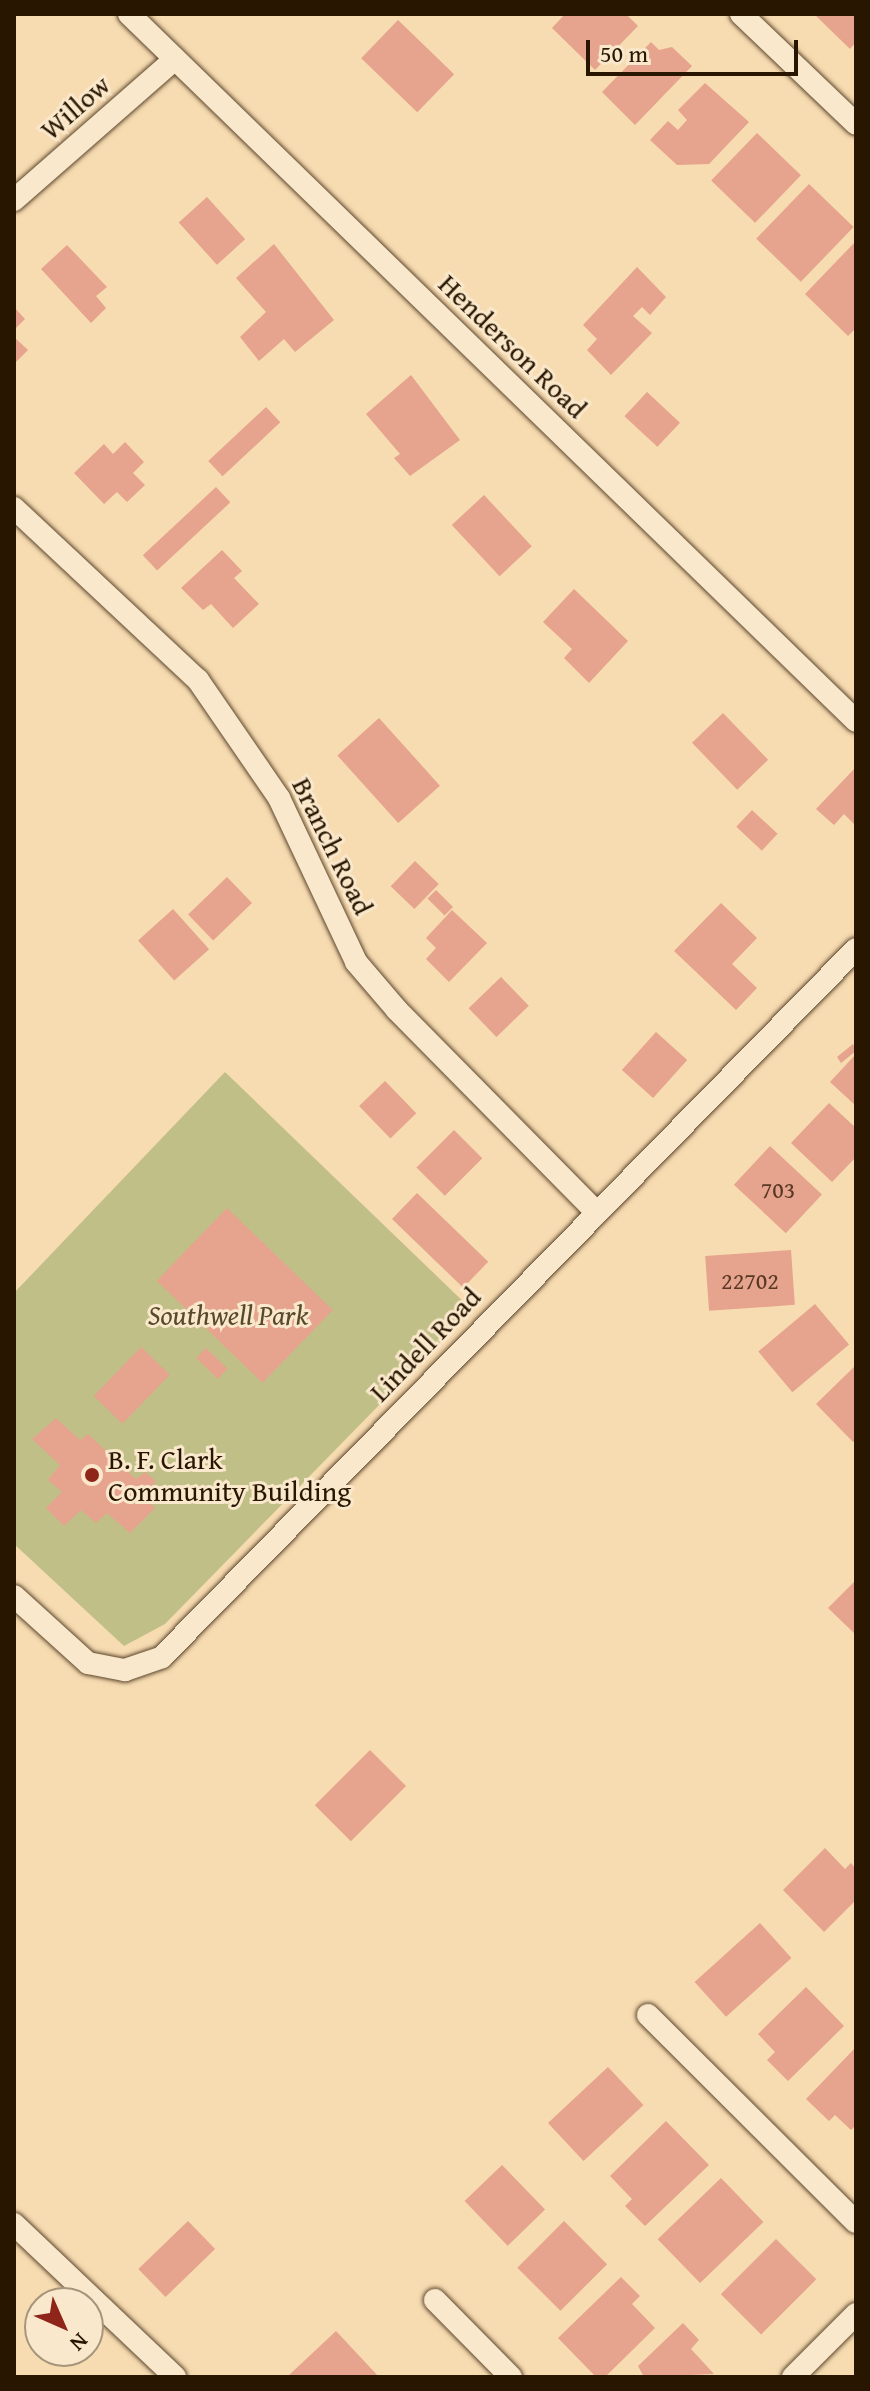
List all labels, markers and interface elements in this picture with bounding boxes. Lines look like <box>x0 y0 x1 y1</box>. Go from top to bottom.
scale bar <box>590 24 802 74</box>
text: 50 m <box>600 36 648 71</box>
street label: Willow <box>33 68 117 146</box>
street label: Henderson Road <box>432 267 594 425</box>
street label: Branch Road <box>285 772 381 920</box>
house number: 703 <box>761 1176 795 1204</box>
house number: 22702 <box>721 1267 779 1295</box>
street label: Lindell Road <box>362 1280 488 1408</box>
park label: Southwell Park <box>148 1298 308 1332</box>
place label: B. F. Clark Community Building <box>108 1442 351 1508</box>
marker: B. F. Clark Community Building <box>83 1466 101 1484</box>
north arrow <box>24 2287 104 2367</box>
text: N <box>63 2326 96 2359</box>

